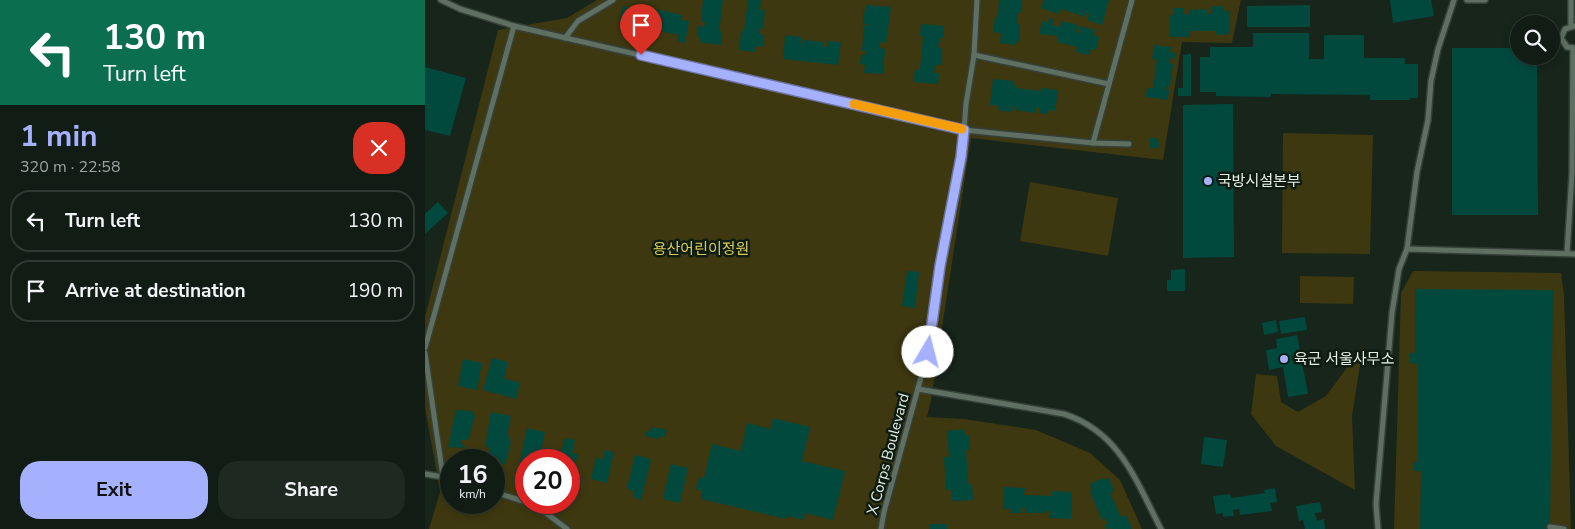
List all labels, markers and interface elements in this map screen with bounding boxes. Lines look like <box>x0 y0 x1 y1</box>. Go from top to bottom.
pin <box>620 4 662 55</box>
icon: arrive <box>627 11 655 39</box>
text: 130 m <box>103 14 206 61</box>
map controls <box>1510 15 1560 65</box>
button: search <box>1510 15 1560 65</box>
icon: left <box>20 20 85 85</box>
text: Turn left <box>103 59 186 89</box>
text: 1 min <box>20 116 98 157</box>
button: close <box>353 122 405 174</box>
text: 320 m · 22:58 <box>20 156 121 178</box>
place label: 국방시설본부 <box>1218 171 1301 191</box>
marker: 국방시설본부 <box>1202 175 1214 187</box>
icon: left <box>22 207 50 235</box>
text: Turn left <box>65 208 140 234</box>
text: 130 m <box>348 208 403 234</box>
park label: 용산어린이정원 <box>653 239 749 259</box>
icon: arrive <box>22 277 50 305</box>
text: Arrive at destination <box>65 278 246 304</box>
text: 190 m <box>348 278 403 304</box>
position arrow <box>901 325 953 377</box>
place label: 육군 서울사무소 <box>1294 349 1395 369</box>
marker: 육군 서울사무소 <box>1278 353 1290 365</box>
street label: X Corps Boulevard <box>862 391 914 517</box>
speed limit sign: 20 <box>515 449 580 514</box>
text: 16 <box>457 458 488 492</box>
button: Exit <box>20 461 208 519</box>
button: Share <box>218 461 405 519</box>
text: km/h <box>459 486 486 502</box>

